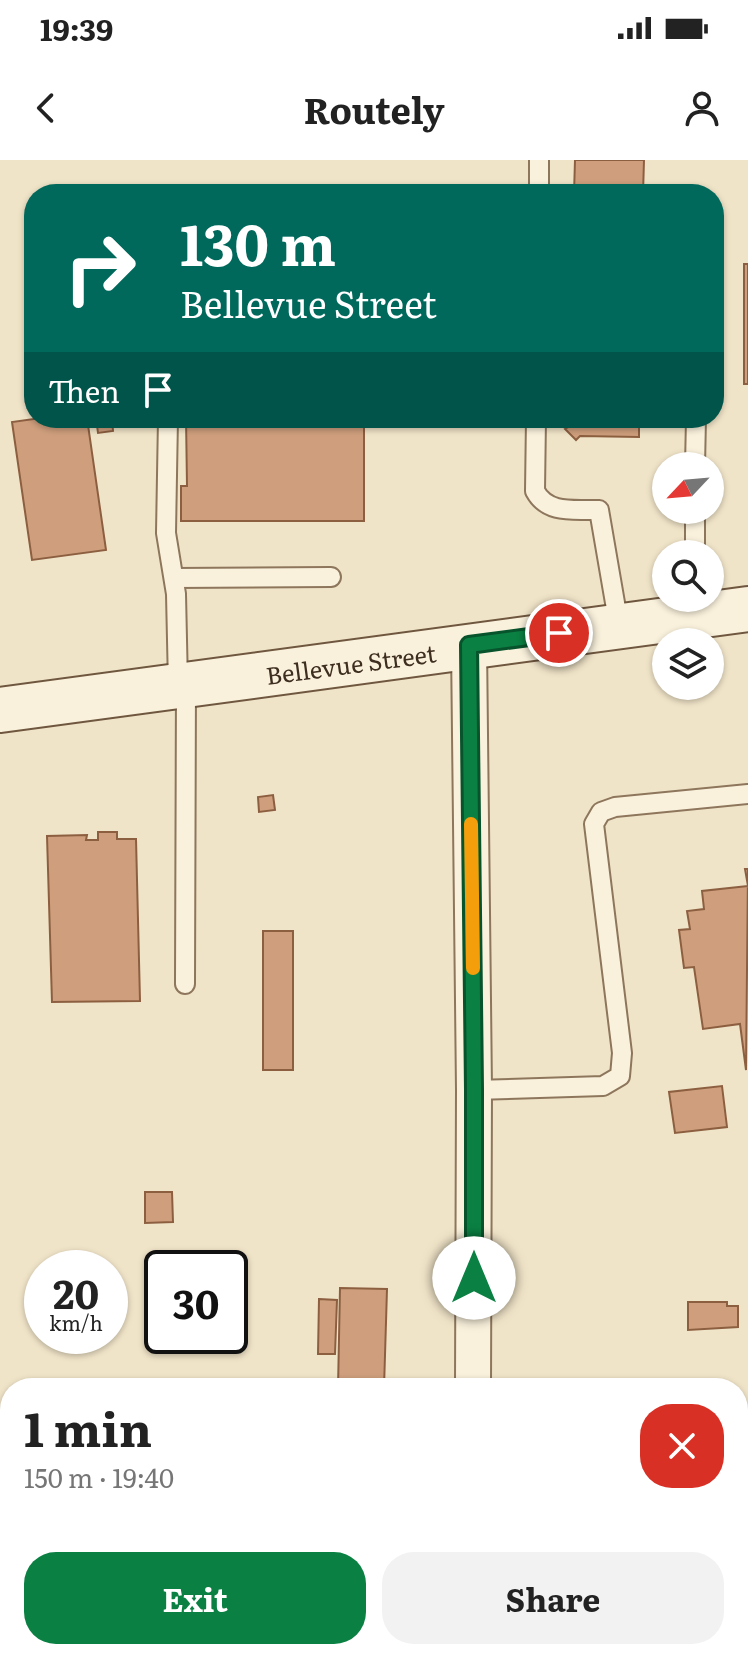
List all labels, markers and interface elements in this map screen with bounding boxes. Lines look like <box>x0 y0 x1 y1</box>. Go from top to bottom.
text: 19:39 <box>40 6 113 50</box>
text: Routely <box>303 82 445 135</box>
icon: back <box>24 86 68 130</box>
icon: person <box>680 86 724 130</box>
text: 130 m <box>180 200 336 283</box>
icon: right <box>48 216 152 320</box>
text: Bellevue Street <box>180 276 437 329</box>
text: Then <box>48 368 120 412</box>
icon: arrive <box>136 368 180 412</box>
north arrow <box>652 452 724 524</box>
map controls <box>652 452 724 700</box>
button: search <box>652 540 724 612</box>
pin <box>525 599 593 667</box>
icon: arrive <box>537 611 581 655</box>
button: layers <box>652 628 724 700</box>
street label: Bellevue Street <box>264 634 438 691</box>
position arrow <box>432 1236 516 1320</box>
speed limit sign: 30 <box>144 1250 248 1354</box>
text: 20 <box>53 1262 99 1321</box>
text: km/h <box>49 1307 103 1337</box>
text: 1 min <box>24 1391 152 1462</box>
button: close <box>640 1404 724 1488</box>
text: 150 m · 19:40 <box>24 1457 174 1496</box>
button: Exit <box>24 1552 366 1644</box>
button: Share <box>382 1552 724 1644</box>

